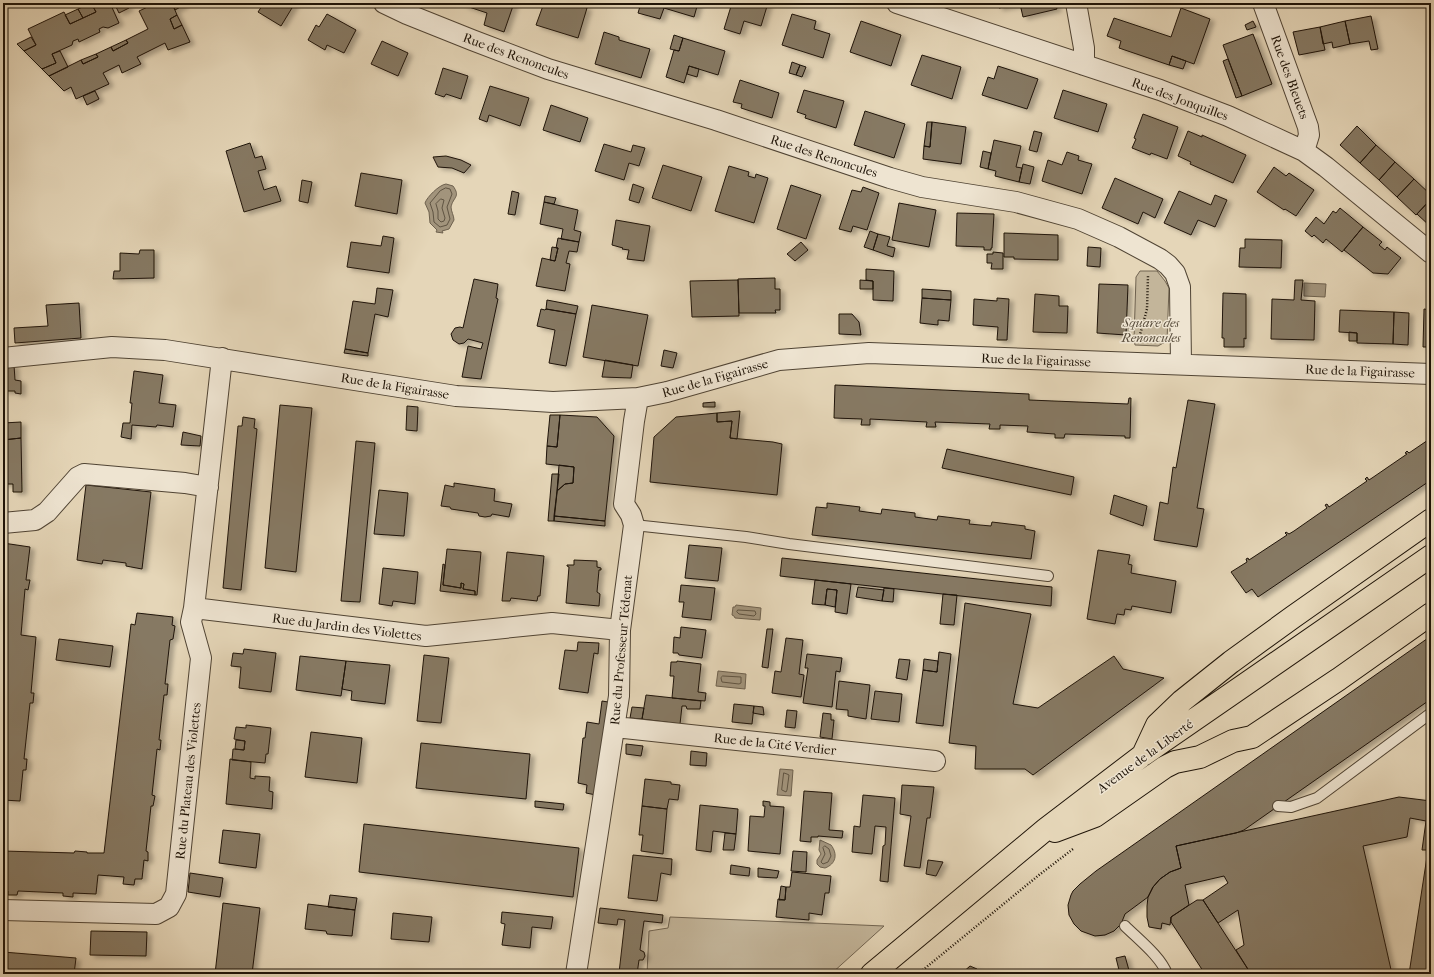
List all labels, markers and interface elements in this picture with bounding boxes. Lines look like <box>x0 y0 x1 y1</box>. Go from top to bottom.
street label: Rue des Renoncules <box>461 30 571 82</box>
street label: Rue des Bleuets <box>1268 33 1312 121</box>
street label: Rue des Jonquilles <box>1130 75 1231 124</box>
street label: Rue des Renoncules <box>769 132 880 180</box>
park label: Square des Renoncules <box>1120 315 1182 345</box>
street label: Rue de la Figairasse <box>981 351 1092 369</box>
street label: Rue de la Figairasse <box>660 356 770 400</box>
street label: Rue de la Figairasse <box>1305 362 1416 380</box>
street label: Rue de la Figairasse <box>340 370 451 402</box>
street label: Rue du Professeur Tédenat <box>607 574 635 726</box>
street label: Rue du Jardin des Violettes <box>271 610 423 644</box>
street label: Rue du Plateau des Violettes <box>172 702 204 860</box>
street label: Avenue de la Liberté <box>1093 716 1196 796</box>
street label: Rue de la Cité Verdier <box>713 730 837 758</box>

